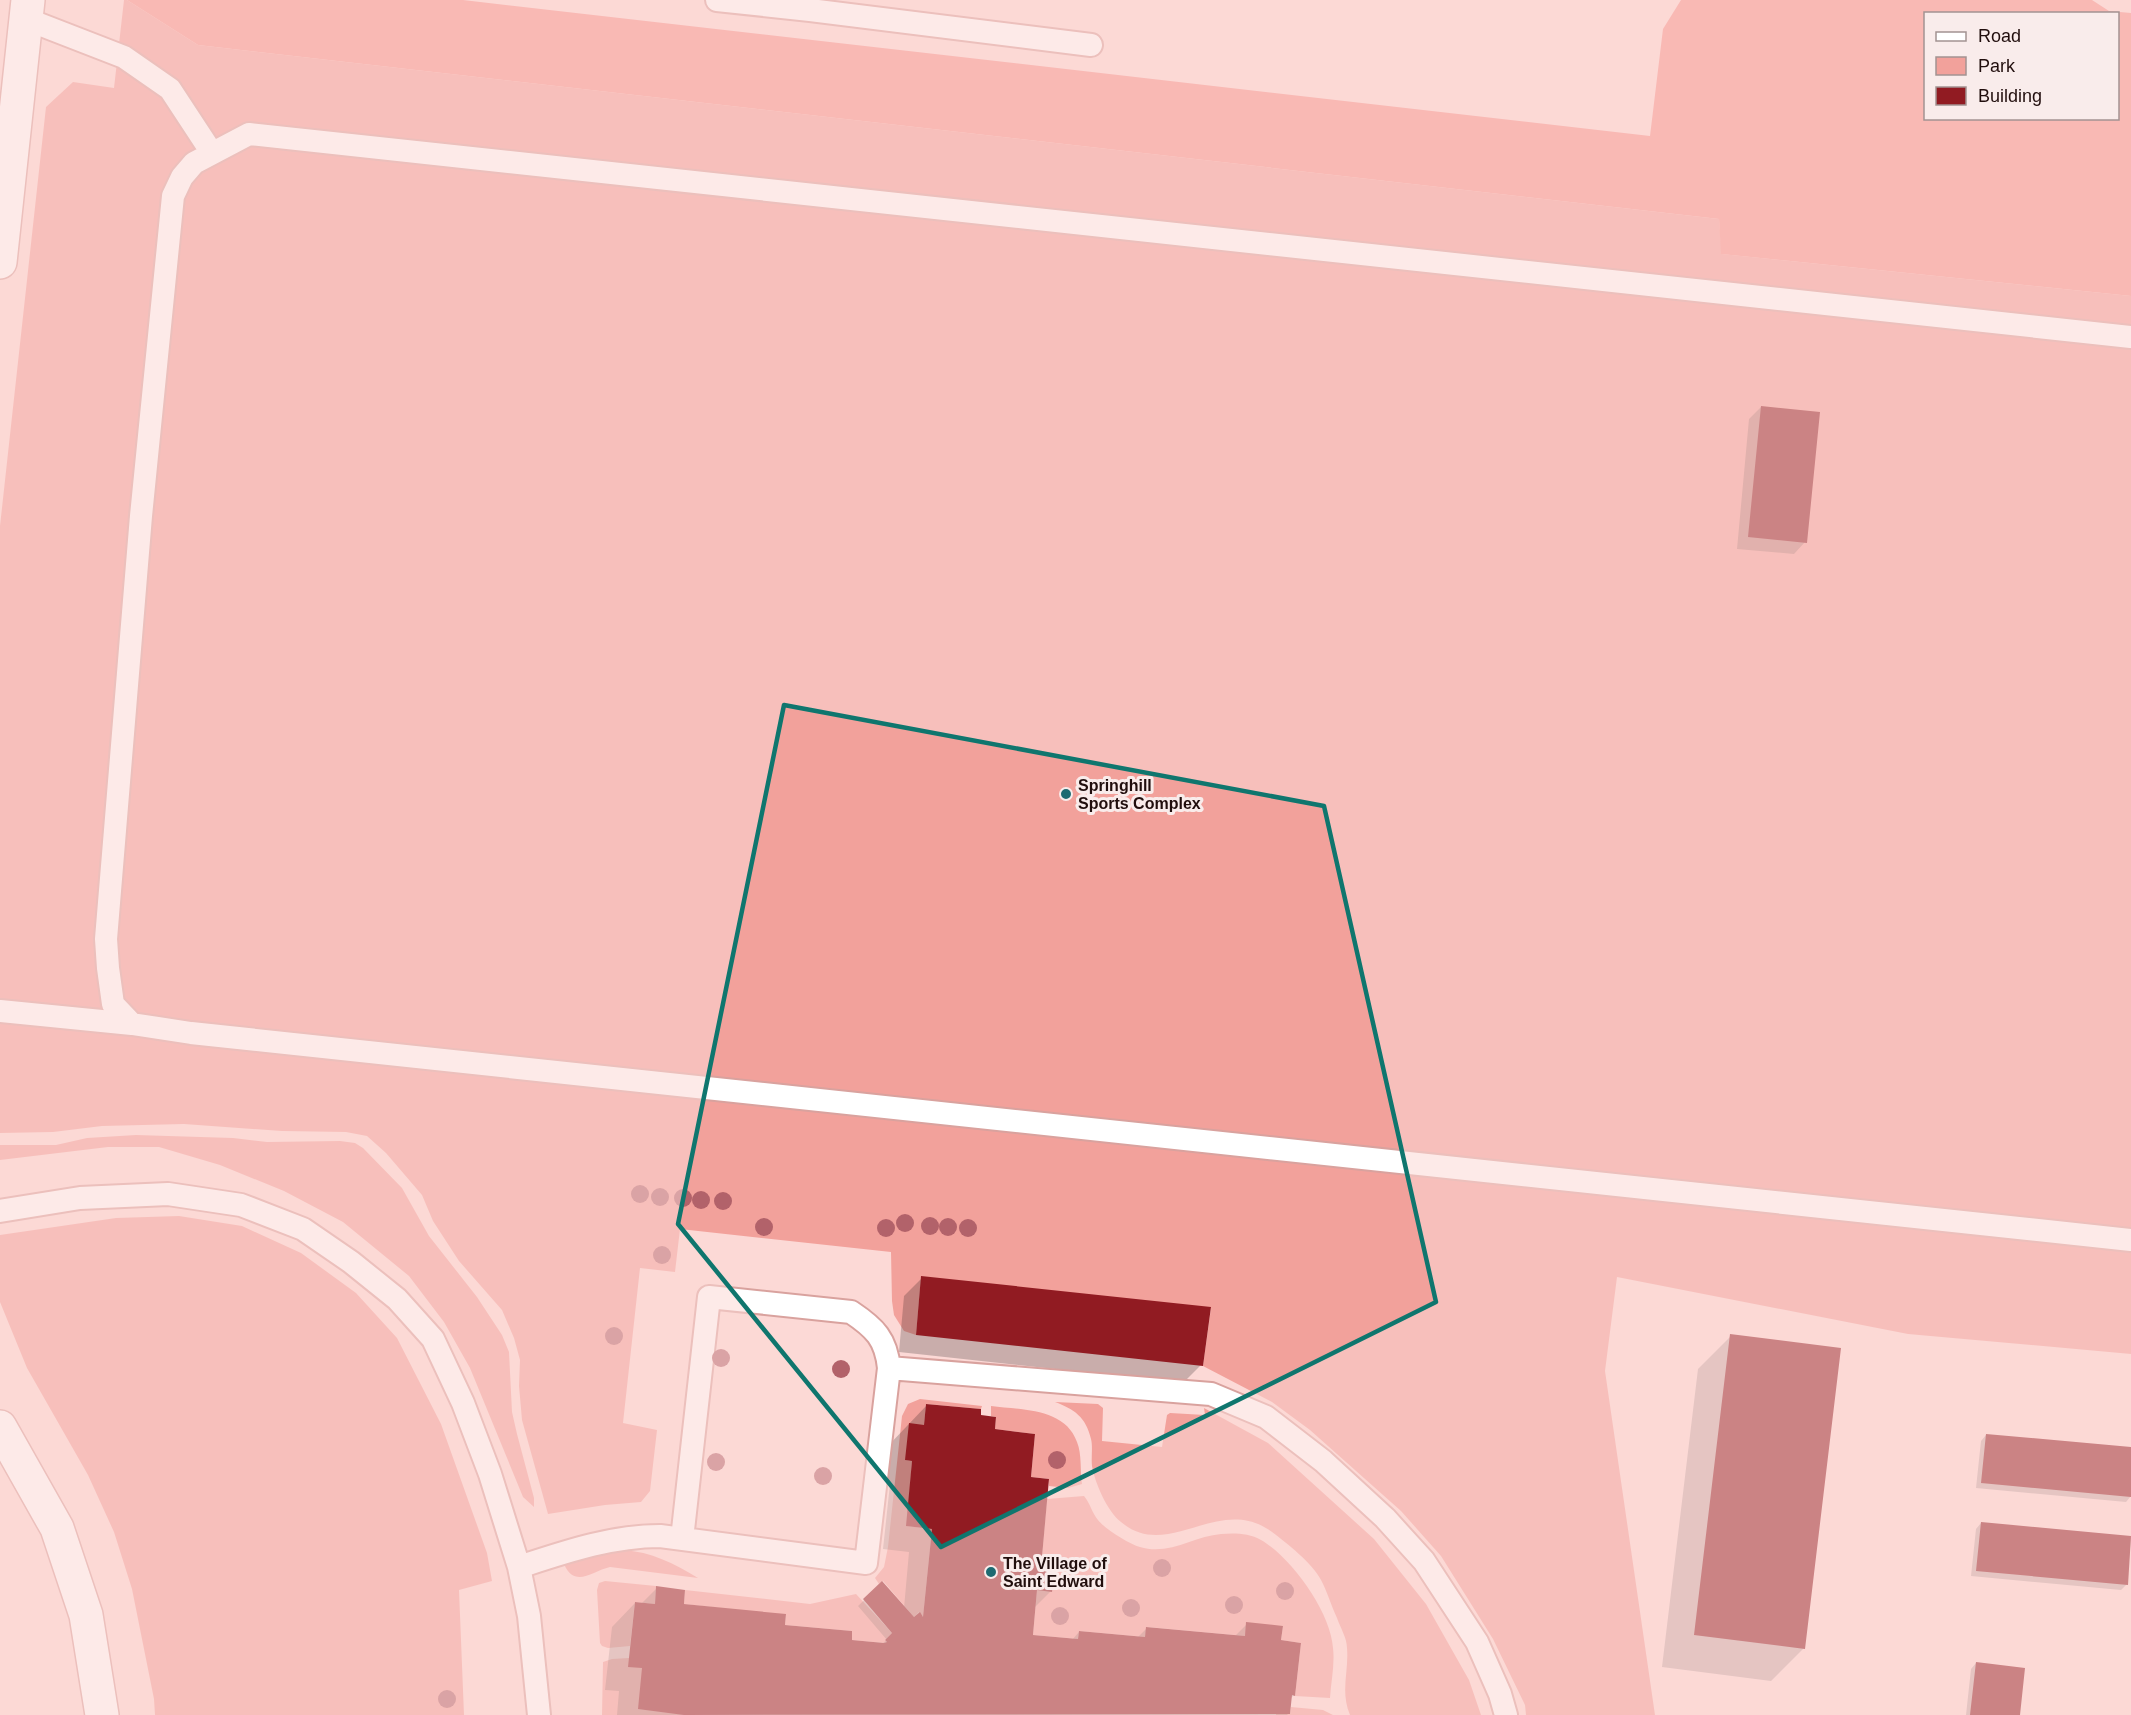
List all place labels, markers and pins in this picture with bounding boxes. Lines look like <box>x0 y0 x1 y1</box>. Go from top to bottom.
place label: Springhill Sports Complex <box>1078 777 1201 812</box>
marker: Springhill Sports Complex <box>1059 787 1073 801</box>
place label: The Village of Saint Edward <box>1003 1555 1107 1590</box>
marker: The Village of Saint Edward <box>984 1565 998 1579</box>

